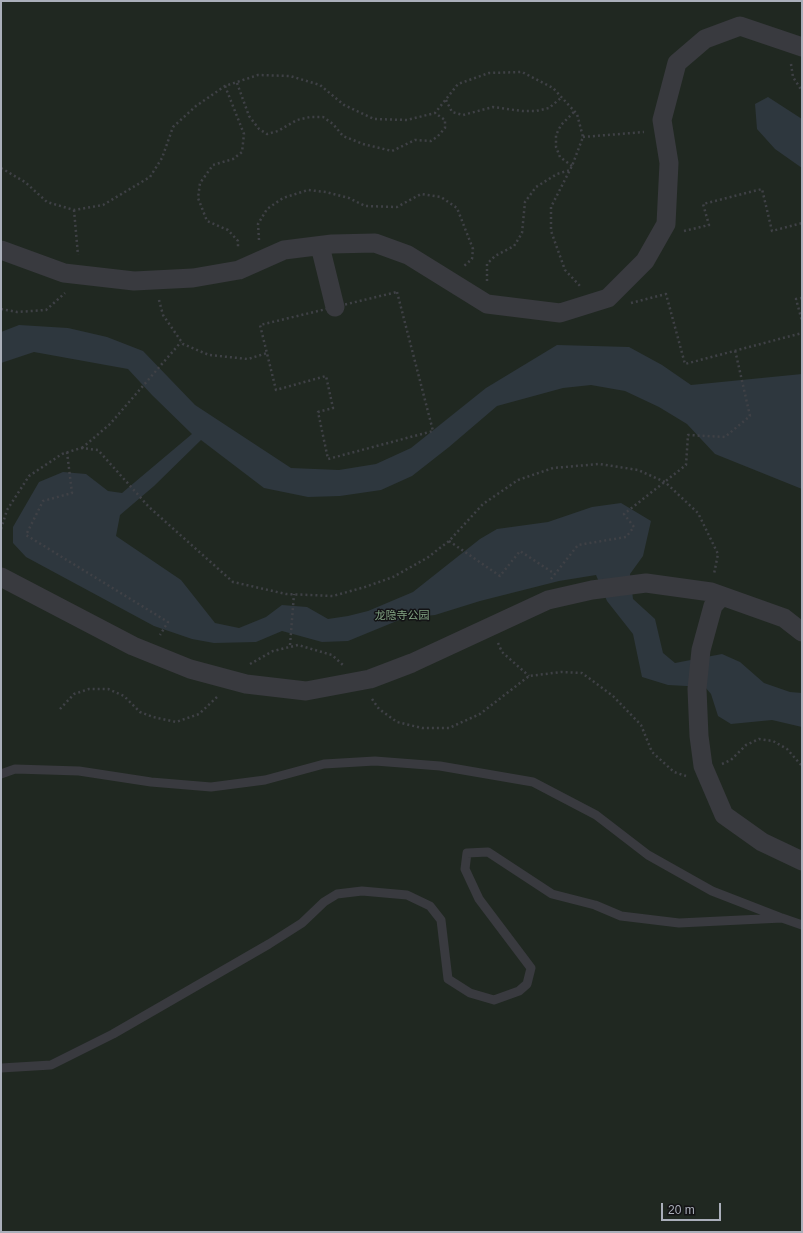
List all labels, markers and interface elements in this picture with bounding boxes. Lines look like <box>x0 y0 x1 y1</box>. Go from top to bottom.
park label: 龙隐寺公园 <box>375 609 429 623</box>
scale bar <box>663 1195 723 1221</box>
text: 20 m <box>668 1203 695 1217</box>

